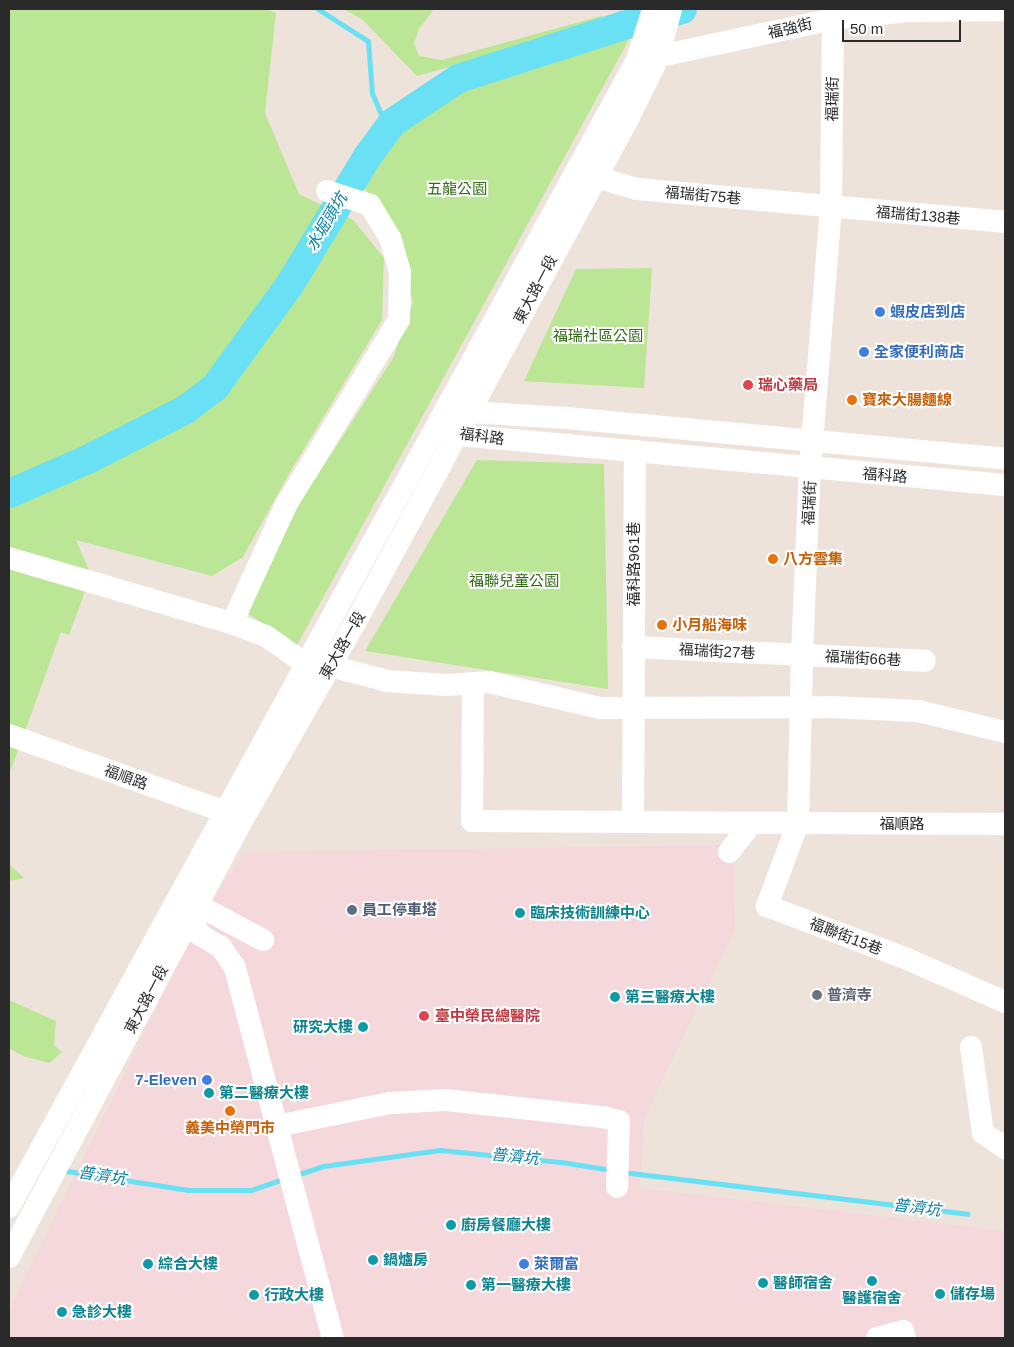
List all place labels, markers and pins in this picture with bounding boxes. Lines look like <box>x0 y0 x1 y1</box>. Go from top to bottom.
place label: 蝦皮店到店 <box>890 303 965 321</box>
marker: 蝦皮店到店 <box>874 306 886 318</box>
place label: 全家便利商店 <box>874 343 964 361</box>
marker: 全家便利商店 <box>858 346 870 358</box>
place label: 瑞心藥局 <box>758 376 818 394</box>
marker: 瑞心藥局 <box>742 379 754 391</box>
place label: 寶來大腸麵線 <box>862 391 952 409</box>
marker: 寶來大腸麵線 <box>846 394 858 406</box>
place label: 八方雲集 <box>783 550 843 568</box>
marker: 八方雲集 <box>767 553 779 565</box>
place label: 小月船海味 <box>672 616 747 634</box>
marker: 小月船海味 <box>656 619 668 631</box>
place label: 員工停車塔 <box>362 901 437 919</box>
marker: 員工停車塔 <box>346 904 358 916</box>
place label: 臨床技術訓練中心 <box>530 904 650 922</box>
marker: 臨床技術訓練中心 <box>514 907 526 919</box>
place label: 普濟寺 <box>827 986 872 1004</box>
place label: 第三醫療大樓 <box>625 988 715 1006</box>
marker: 普濟寺 <box>811 989 823 1001</box>
marker: 第三醫療大樓 <box>609 991 621 1003</box>
place label: 臺中榮民總醫院 <box>435 1007 540 1025</box>
marker: 臺中榮民總醫院 <box>417 1009 431 1023</box>
place label: 研究大樓 <box>293 1018 353 1036</box>
marker: 研究大樓 <box>357 1021 369 1033</box>
place label: 7-Eleven <box>135 1071 197 1089</box>
marker: 7-Eleven <box>201 1074 213 1086</box>
place label: 第二醫療大樓 <box>219 1084 309 1102</box>
marker: 第二醫療大樓 <box>203 1087 215 1099</box>
marker: 義美中榮門市 <box>224 1105 236 1117</box>
place label: 義美中榮門市 <box>185 1119 275 1137</box>
place label: 廚房餐廳大樓 <box>461 1216 551 1234</box>
marker: 廚房餐廳大樓 <box>445 1219 457 1231</box>
place label: 鍋爐房 <box>383 1251 428 1269</box>
marker: 鍋爐房 <box>367 1254 379 1266</box>
place label: 綜合大樓 <box>158 1255 218 1273</box>
place label: 萊爾富 <box>534 1255 579 1273</box>
marker: 綜合大樓 <box>142 1258 154 1270</box>
marker: 萊爾富 <box>518 1258 530 1270</box>
place label: 醫師宿舍 <box>773 1274 833 1292</box>
marker: 醫護宿舍 <box>866 1275 878 1287</box>
place label: 第一醫療大樓 <box>481 1276 571 1294</box>
marker: 醫師宿舍 <box>757 1277 769 1289</box>
marker: 第一醫療大樓 <box>465 1279 477 1291</box>
place label: 儲存場 <box>950 1285 995 1303</box>
place label: 行政大樓 <box>264 1286 324 1304</box>
marker: 儲存場 <box>934 1288 946 1300</box>
marker: 行政大樓 <box>248 1289 260 1301</box>
place label: 醫護宿舍 <box>842 1289 902 1307</box>
place label: 急診大樓 <box>72 1303 132 1321</box>
marker: 急診大樓 <box>56 1306 68 1318</box>

